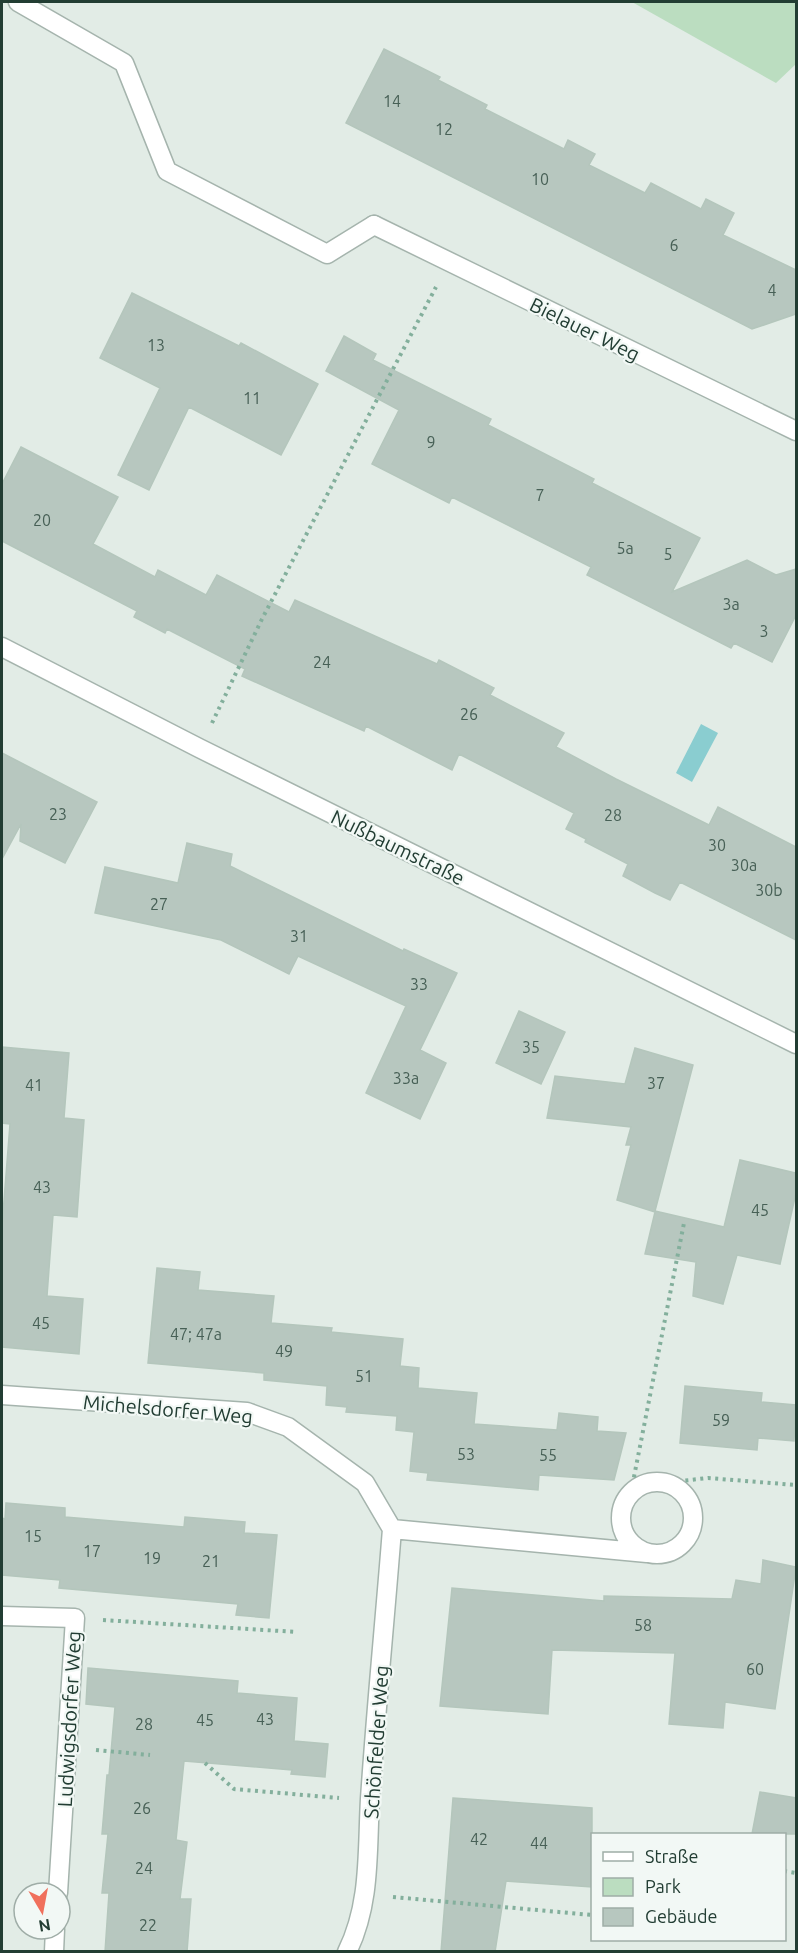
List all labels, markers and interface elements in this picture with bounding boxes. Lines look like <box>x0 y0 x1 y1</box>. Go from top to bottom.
house number: 14 <box>383 92 401 110</box>
house number: 12 <box>435 120 453 138</box>
house number: 10 <box>531 170 549 188</box>
house number: 6 <box>669 236 679 254</box>
house number: 4 <box>767 281 777 299</box>
street label: Bielauer Weg <box>526 292 644 366</box>
house number: 13 <box>147 336 165 354</box>
house number: 11 <box>243 389 261 407</box>
house number: 9 <box>426 433 436 451</box>
house number: 7 <box>535 486 545 504</box>
house number: 20 <box>33 511 51 529</box>
house number: 5a <box>616 539 634 557</box>
house number: 5 <box>663 545 673 563</box>
house number: 3a <box>722 595 740 613</box>
house number: 3 <box>759 622 769 640</box>
house number: 24 <box>313 653 331 671</box>
house number: 26 <box>460 705 478 723</box>
house number: 23 <box>49 805 67 823</box>
street label: Nußbaumstraße <box>327 805 469 889</box>
house number: 28 <box>604 806 622 824</box>
house number: 30 <box>708 836 726 854</box>
house number: 30a <box>731 856 757 874</box>
house number: 30b <box>755 881 783 899</box>
house number: 27 <box>150 895 168 913</box>
house number: 31 <box>290 927 308 945</box>
house number: 33 <box>410 975 428 993</box>
house number: 35 <box>522 1038 540 1056</box>
house number: 33a <box>393 1069 419 1087</box>
house number: 37 <box>647 1074 665 1092</box>
house number: 41 <box>25 1076 43 1094</box>
house number: 43 <box>33 1178 51 1196</box>
house number: 45 <box>751 1201 769 1219</box>
house number: 45 <box>32 1314 50 1332</box>
house number: 47; 47a <box>170 1325 222 1343</box>
house number: 49 <box>275 1342 293 1360</box>
house number: 51 <box>355 1367 373 1385</box>
street label: Michelsdorfer Weg <box>82 1390 254 1428</box>
house number: 59 <box>712 1411 730 1429</box>
house number: 53 <box>457 1445 475 1463</box>
house number: 55 <box>539 1446 557 1464</box>
house number: 15 <box>24 1527 42 1545</box>
house number: 17 <box>83 1542 101 1560</box>
house number: 19 <box>143 1549 161 1567</box>
house number: 21 <box>202 1552 220 1570</box>
house number: 58 <box>634 1616 652 1634</box>
street label: Ludwigsdorfer Weg <box>53 1630 85 1808</box>
house number: 60 <box>746 1660 764 1678</box>
street label: Schönfelder Weg <box>359 1664 393 1820</box>
house number: 43 <box>256 1710 274 1728</box>
house number: 45 <box>196 1711 214 1729</box>
house number: 28 <box>135 1715 153 1733</box>
house number: 26 <box>133 1799 151 1817</box>
house number: 42 <box>470 1830 488 1848</box>
legend <box>591 1833 786 1941</box>
house number: 44 <box>530 1834 548 1852</box>
text: Straße <box>645 1846 698 1866</box>
house number: 24 <box>135 1859 153 1877</box>
text: Park <box>645 1876 681 1896</box>
north arrow <box>12 1881 72 1941</box>
text: Gebäude <box>645 1906 717 1926</box>
text: N <box>37 1916 52 1936</box>
house number: 22 <box>139 1916 157 1934</box>

